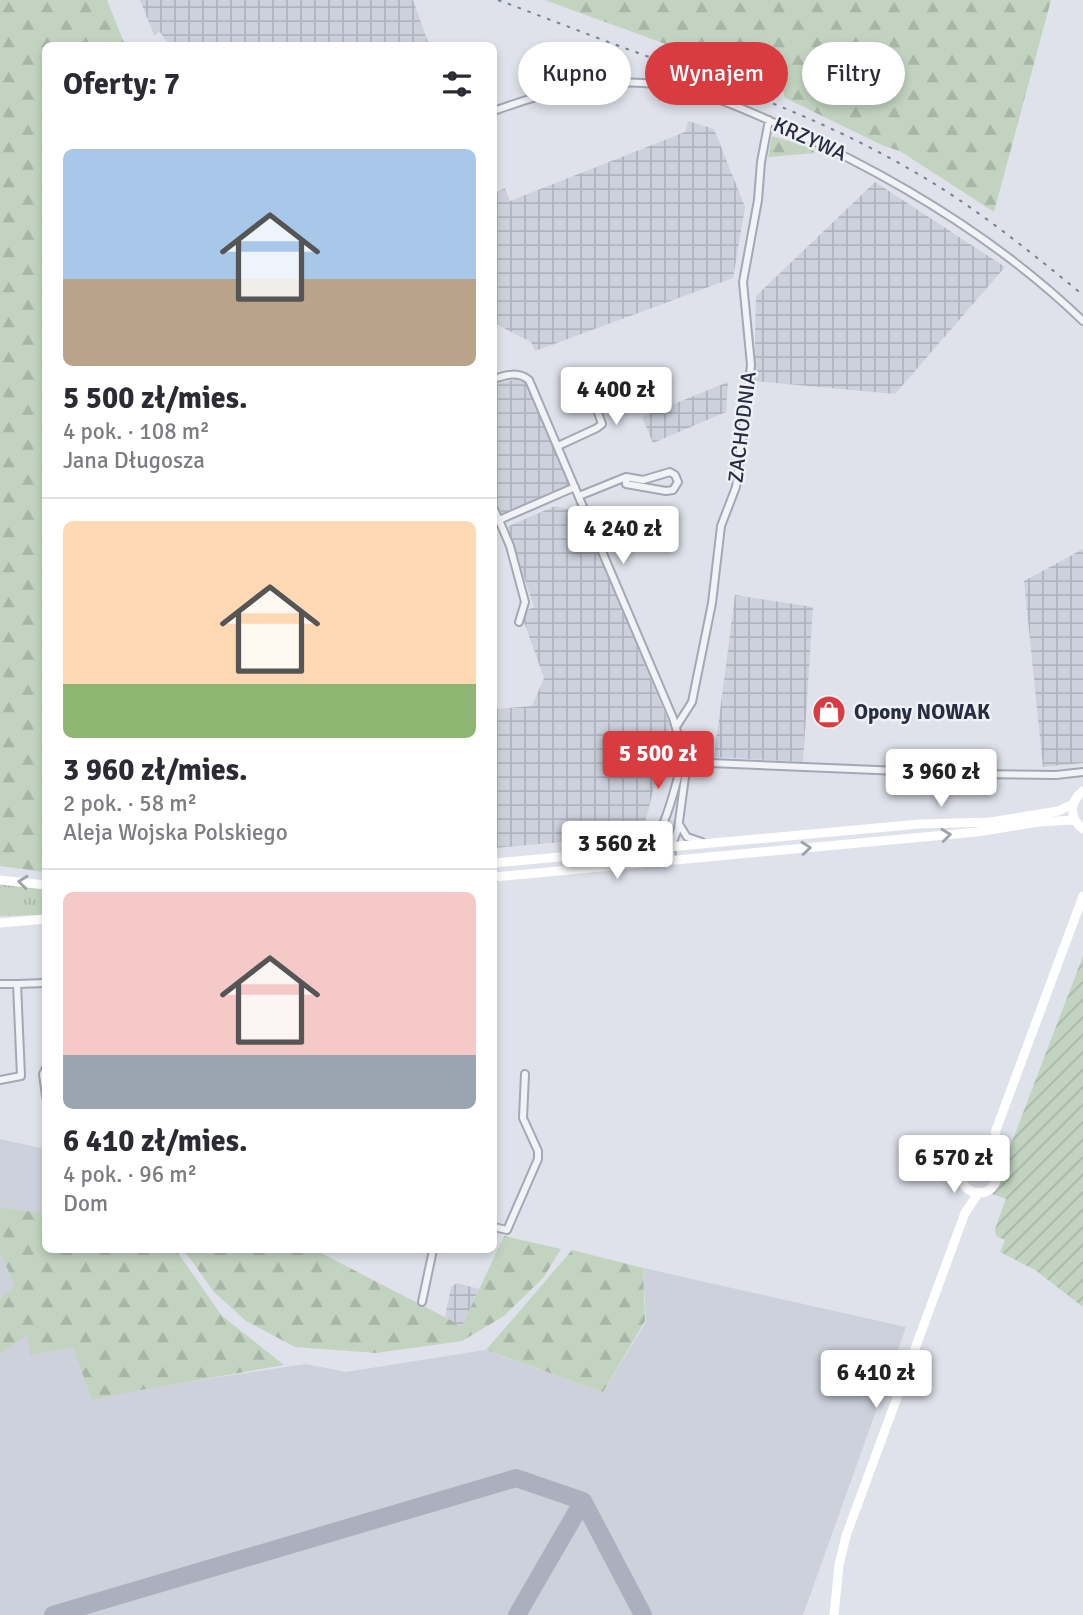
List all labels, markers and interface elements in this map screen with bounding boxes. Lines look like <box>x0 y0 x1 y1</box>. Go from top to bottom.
chip: Kupno <box>518 42 631 105</box>
chip: Wynajem <box>645 42 788 105</box>
chip: Filtry <box>802 42 905 105</box>
icon: filters <box>438 65 476 103</box>
text: Oferty: 7 <box>63 66 180 103</box>
street label: KRZYWA <box>769 111 851 167</box>
icon: home <box>207 194 333 320</box>
pin: 4 400 zł <box>544 368 688 427</box>
street label: ZACHODNIA <box>722 370 762 484</box>
text: 4 400 zł <box>577 375 655 404</box>
text: 5 500 zł/mies. <box>63 380 248 417</box>
text: 4 pok. · 108 m² <box>63 417 210 446</box>
text: Jana Długosza <box>63 446 205 475</box>
pin: 4 240 zł <box>551 506 695 566</box>
text: 4 240 zł <box>584 514 662 543</box>
icon: home <box>207 566 333 692</box>
shop icon: Opony NOWAK <box>810 693 848 731</box>
place label: Opony NOWAK <box>854 699 990 725</box>
pin: 5 500 zł <box>586 732 730 791</box>
text: 5 500 zł <box>619 739 697 768</box>
pin: 3 960 zł <box>869 750 1013 809</box>
text: 3 960 zł/mies. <box>63 752 248 789</box>
text: 3 960 zł <box>902 757 980 786</box>
text: 2 pok. · 58 m² <box>63 789 197 818</box>
text: Aleja Wojska Polskiego <box>63 818 288 847</box>
pin: 3 560 zł <box>545 822 689 881</box>
one-way arrow <box>941 828 952 843</box>
text: 3 560 zł <box>578 829 656 858</box>
one-way arrow <box>801 841 812 856</box>
one-way arrow <box>17 875 28 890</box>
icon: home <box>207 937 333 1063</box>
text: 6 410 zł/mies. <box>63 1123 248 1160</box>
pin: 6 570 zł <box>882 1136 1026 1195</box>
text: 6 570 zł <box>915 1143 993 1172</box>
text: 4 pok. · 96 m² <box>63 1160 197 1189</box>
text: Dom <box>63 1189 108 1218</box>
pin: 6 410 zł <box>804 1350 948 1410</box>
text: 6 410 zł <box>837 1358 915 1387</box>

